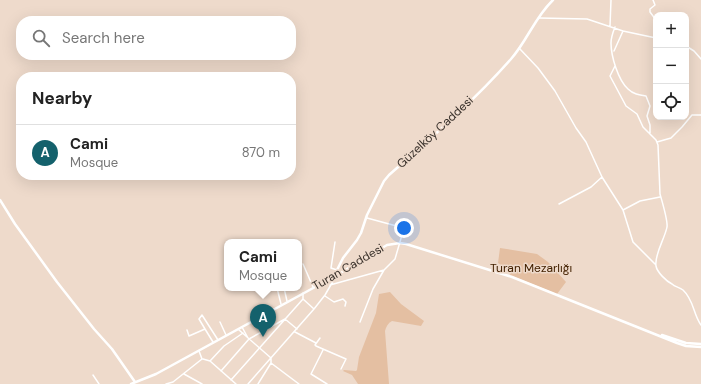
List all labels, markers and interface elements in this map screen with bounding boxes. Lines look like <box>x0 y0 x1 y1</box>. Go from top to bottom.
map controls <box>653 12 689 120</box>
button: + <box>653 12 689 48</box>
search box <box>16 16 296 60</box>
icon: search <box>30 27 52 49</box>
text: Search here <box>62 28 145 48</box>
button: − <box>653 48 689 84</box>
button: locate <box>653 84 689 120</box>
text: Nearby <box>32 87 92 109</box>
street label: Güzelköy Caddesi <box>393 92 477 172</box>
text: Cami <box>70 134 108 154</box>
text: A <box>40 144 50 161</box>
text: 870 m <box>242 144 280 161</box>
text: Mosque <box>70 154 118 171</box>
your location <box>394 218 414 238</box>
popup <box>224 239 302 291</box>
street label: Turan Caddesi <box>309 240 387 294</box>
text: Cami <box>239 247 277 267</box>
park label: Turan Mezarlığı <box>490 260 572 276</box>
text: Mosque <box>239 267 287 284</box>
pin: A <box>250 304 276 337</box>

